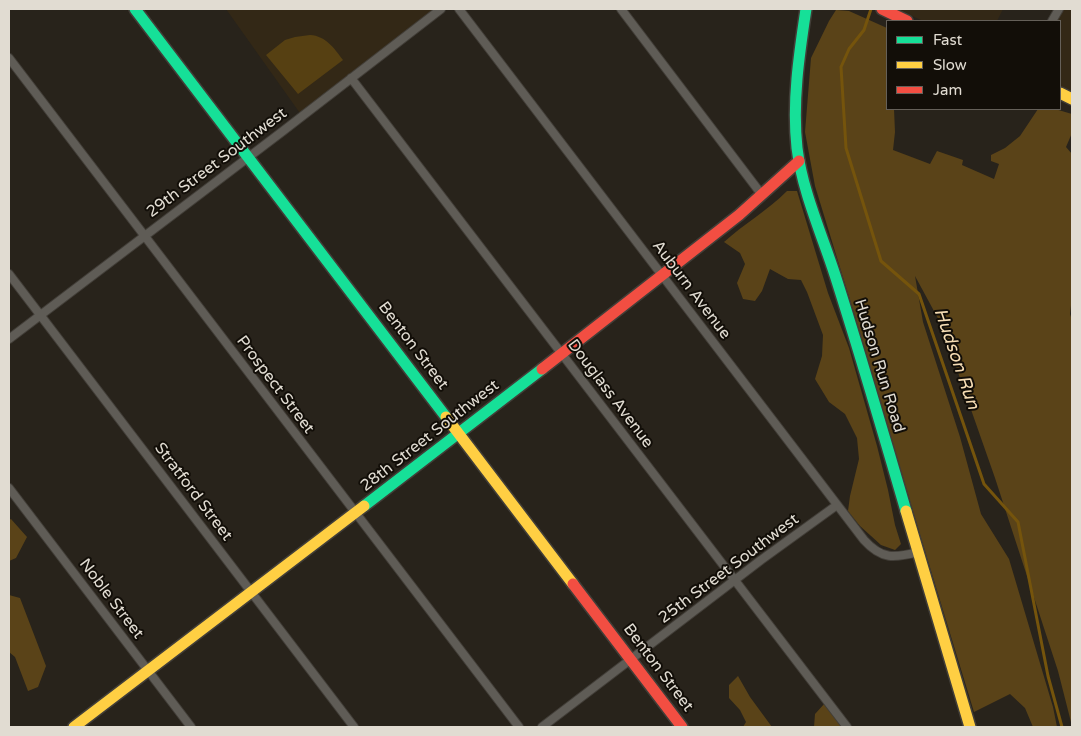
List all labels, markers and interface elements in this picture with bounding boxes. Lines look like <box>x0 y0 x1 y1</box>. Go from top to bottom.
legend <box>886 20 1061 110</box>
text: Fast <box>933 31 962 49</box>
text: Slow <box>933 56 967 74</box>
text: Jam <box>933 81 962 99</box>
street label: 29th Street Southwest <box>143 104 291 222</box>
street label: Auburn Avenue <box>648 237 734 343</box>
street label: Hudson Run Road <box>850 297 908 435</box>
street label: Benton Street <box>374 298 452 394</box>
water label: Hudson Run <box>929 306 983 412</box>
street label: Prospect Street <box>232 332 318 438</box>
street label: Douglass Avenue <box>563 336 657 452</box>
street label: 28th Street Southwest <box>357 376 503 496</box>
street label: Stratford Street <box>150 439 236 545</box>
street label: 25th Street Southwest <box>655 510 803 628</box>
street label: Noble Street <box>75 555 147 643</box>
street label: Benton Street <box>619 620 697 716</box>

